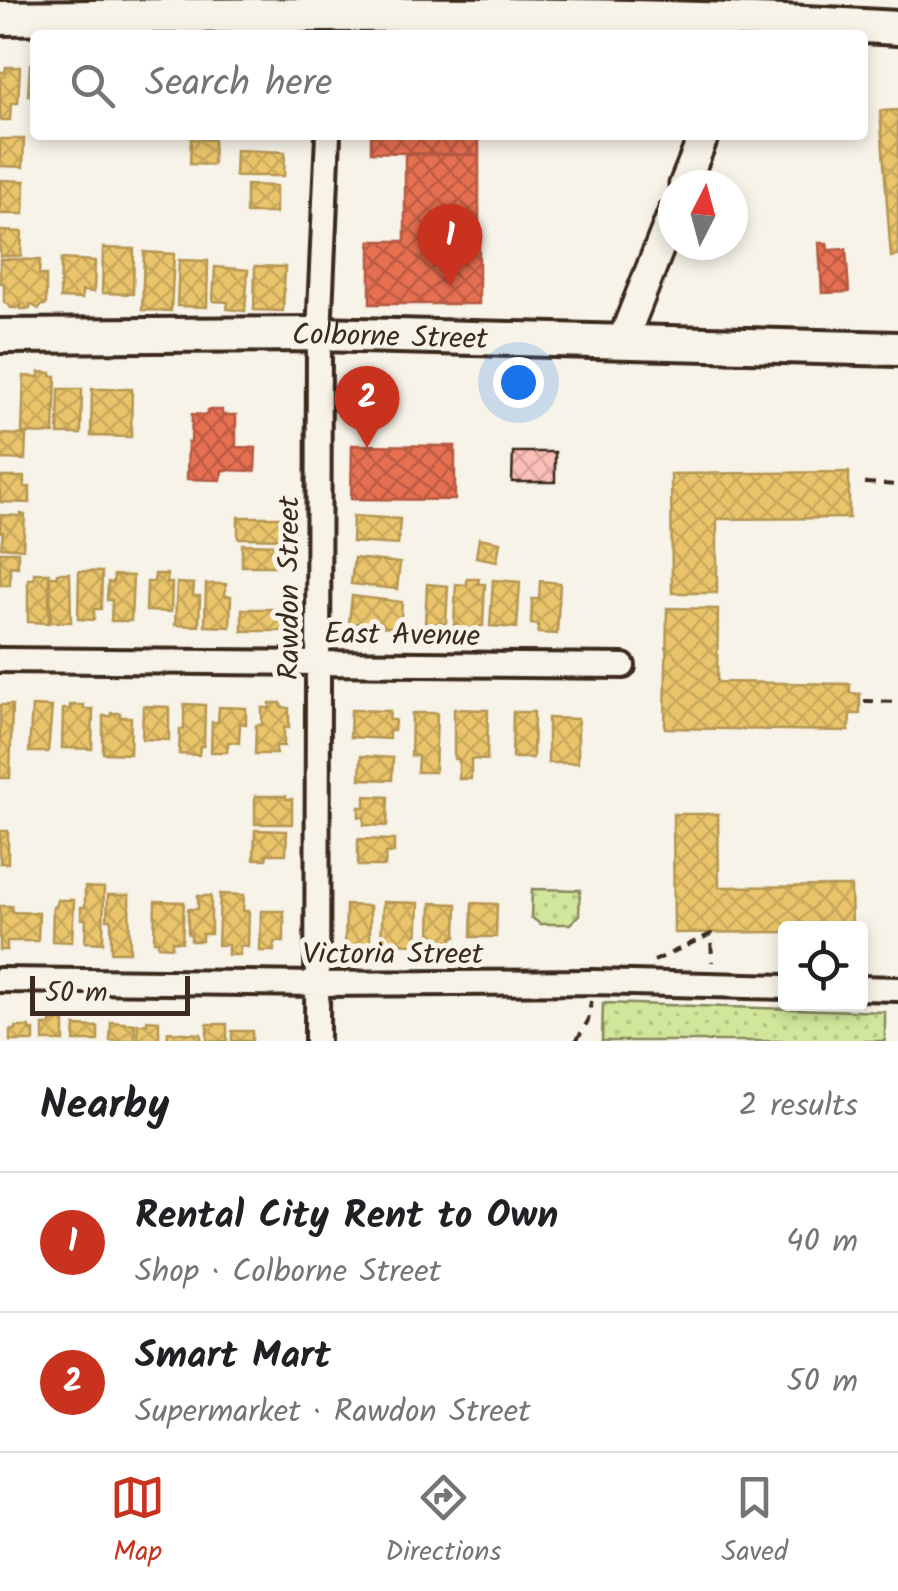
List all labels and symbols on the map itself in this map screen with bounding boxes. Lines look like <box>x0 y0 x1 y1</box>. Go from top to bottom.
north arrow <box>658 170 748 260</box>
pin: 1 <box>418 204 482 286</box>
street label: Colborne Street <box>292 312 489 364</box>
your location <box>493 357 544 408</box>
pin: 2 <box>334 366 400 448</box>
street label: Rawdon Street <box>266 495 314 680</box>
street label: East Avenue <box>323 611 481 661</box>
street label: Victoria Street <box>303 931 484 979</box>
scale bar <box>30 971 190 1016</box>

